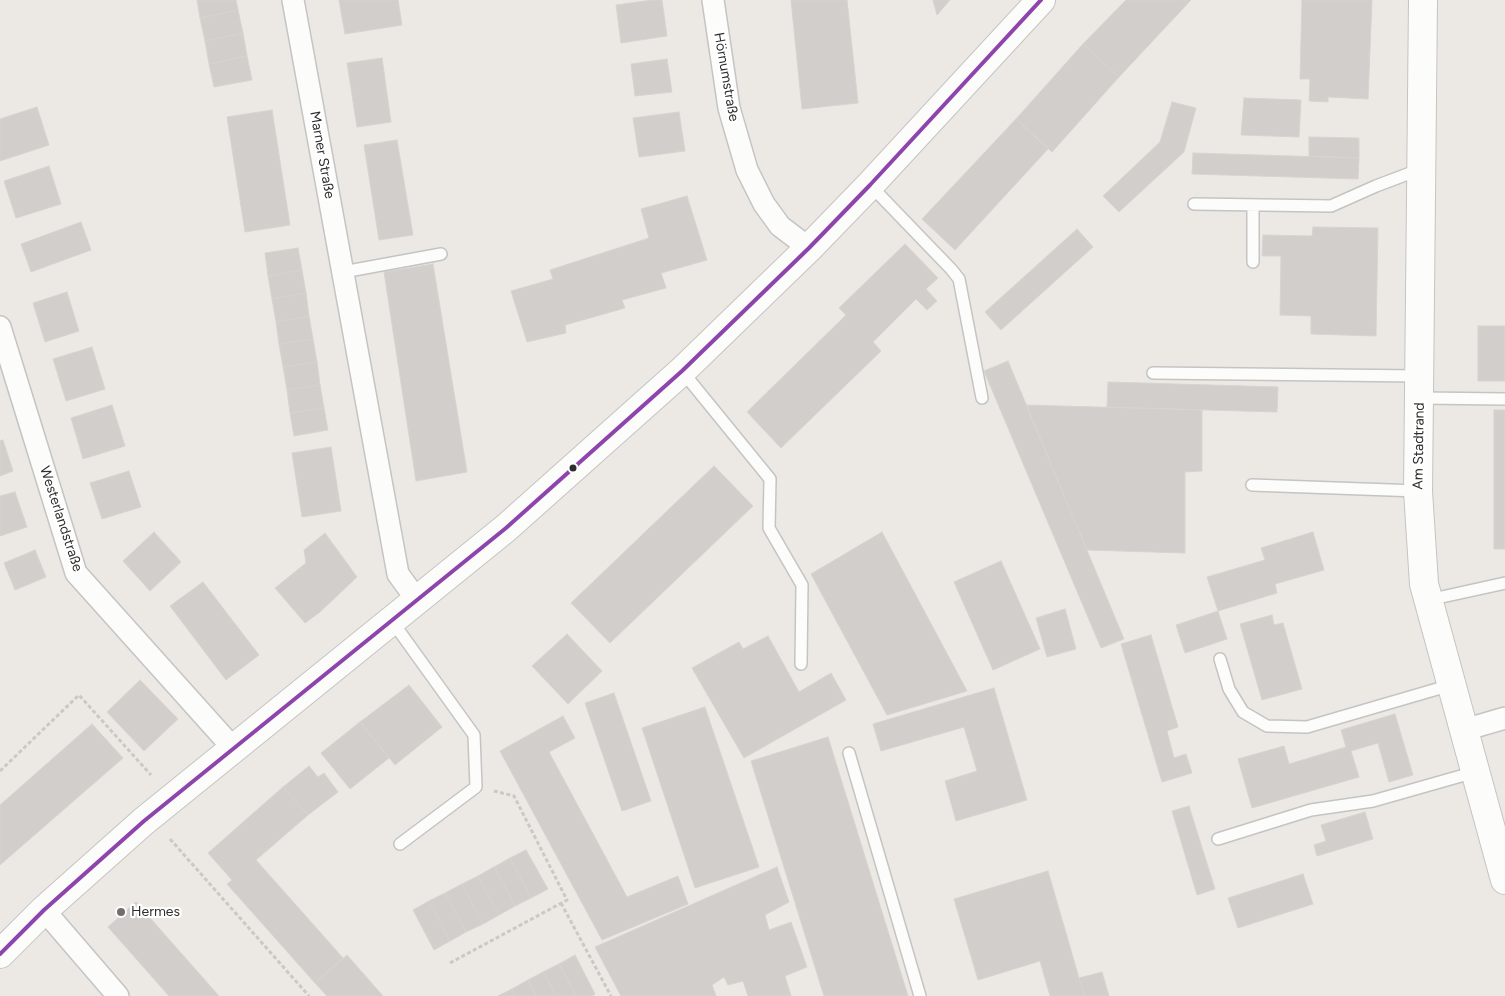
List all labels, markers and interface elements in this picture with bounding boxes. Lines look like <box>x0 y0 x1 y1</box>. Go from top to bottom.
street label: Hörnumstraße <box>710 31 742 123</box>
street label: Marner Straße <box>306 110 338 200</box>
street label: Am Stadtrand <box>1410 402 1428 490</box>
unlabelled marker <box>568 463 578 473</box>
street label: Westerlandstraße <box>36 464 86 574</box>
place label: Hermes <box>131 904 180 920</box>
marker: Hermes <box>115 906 127 918</box>

